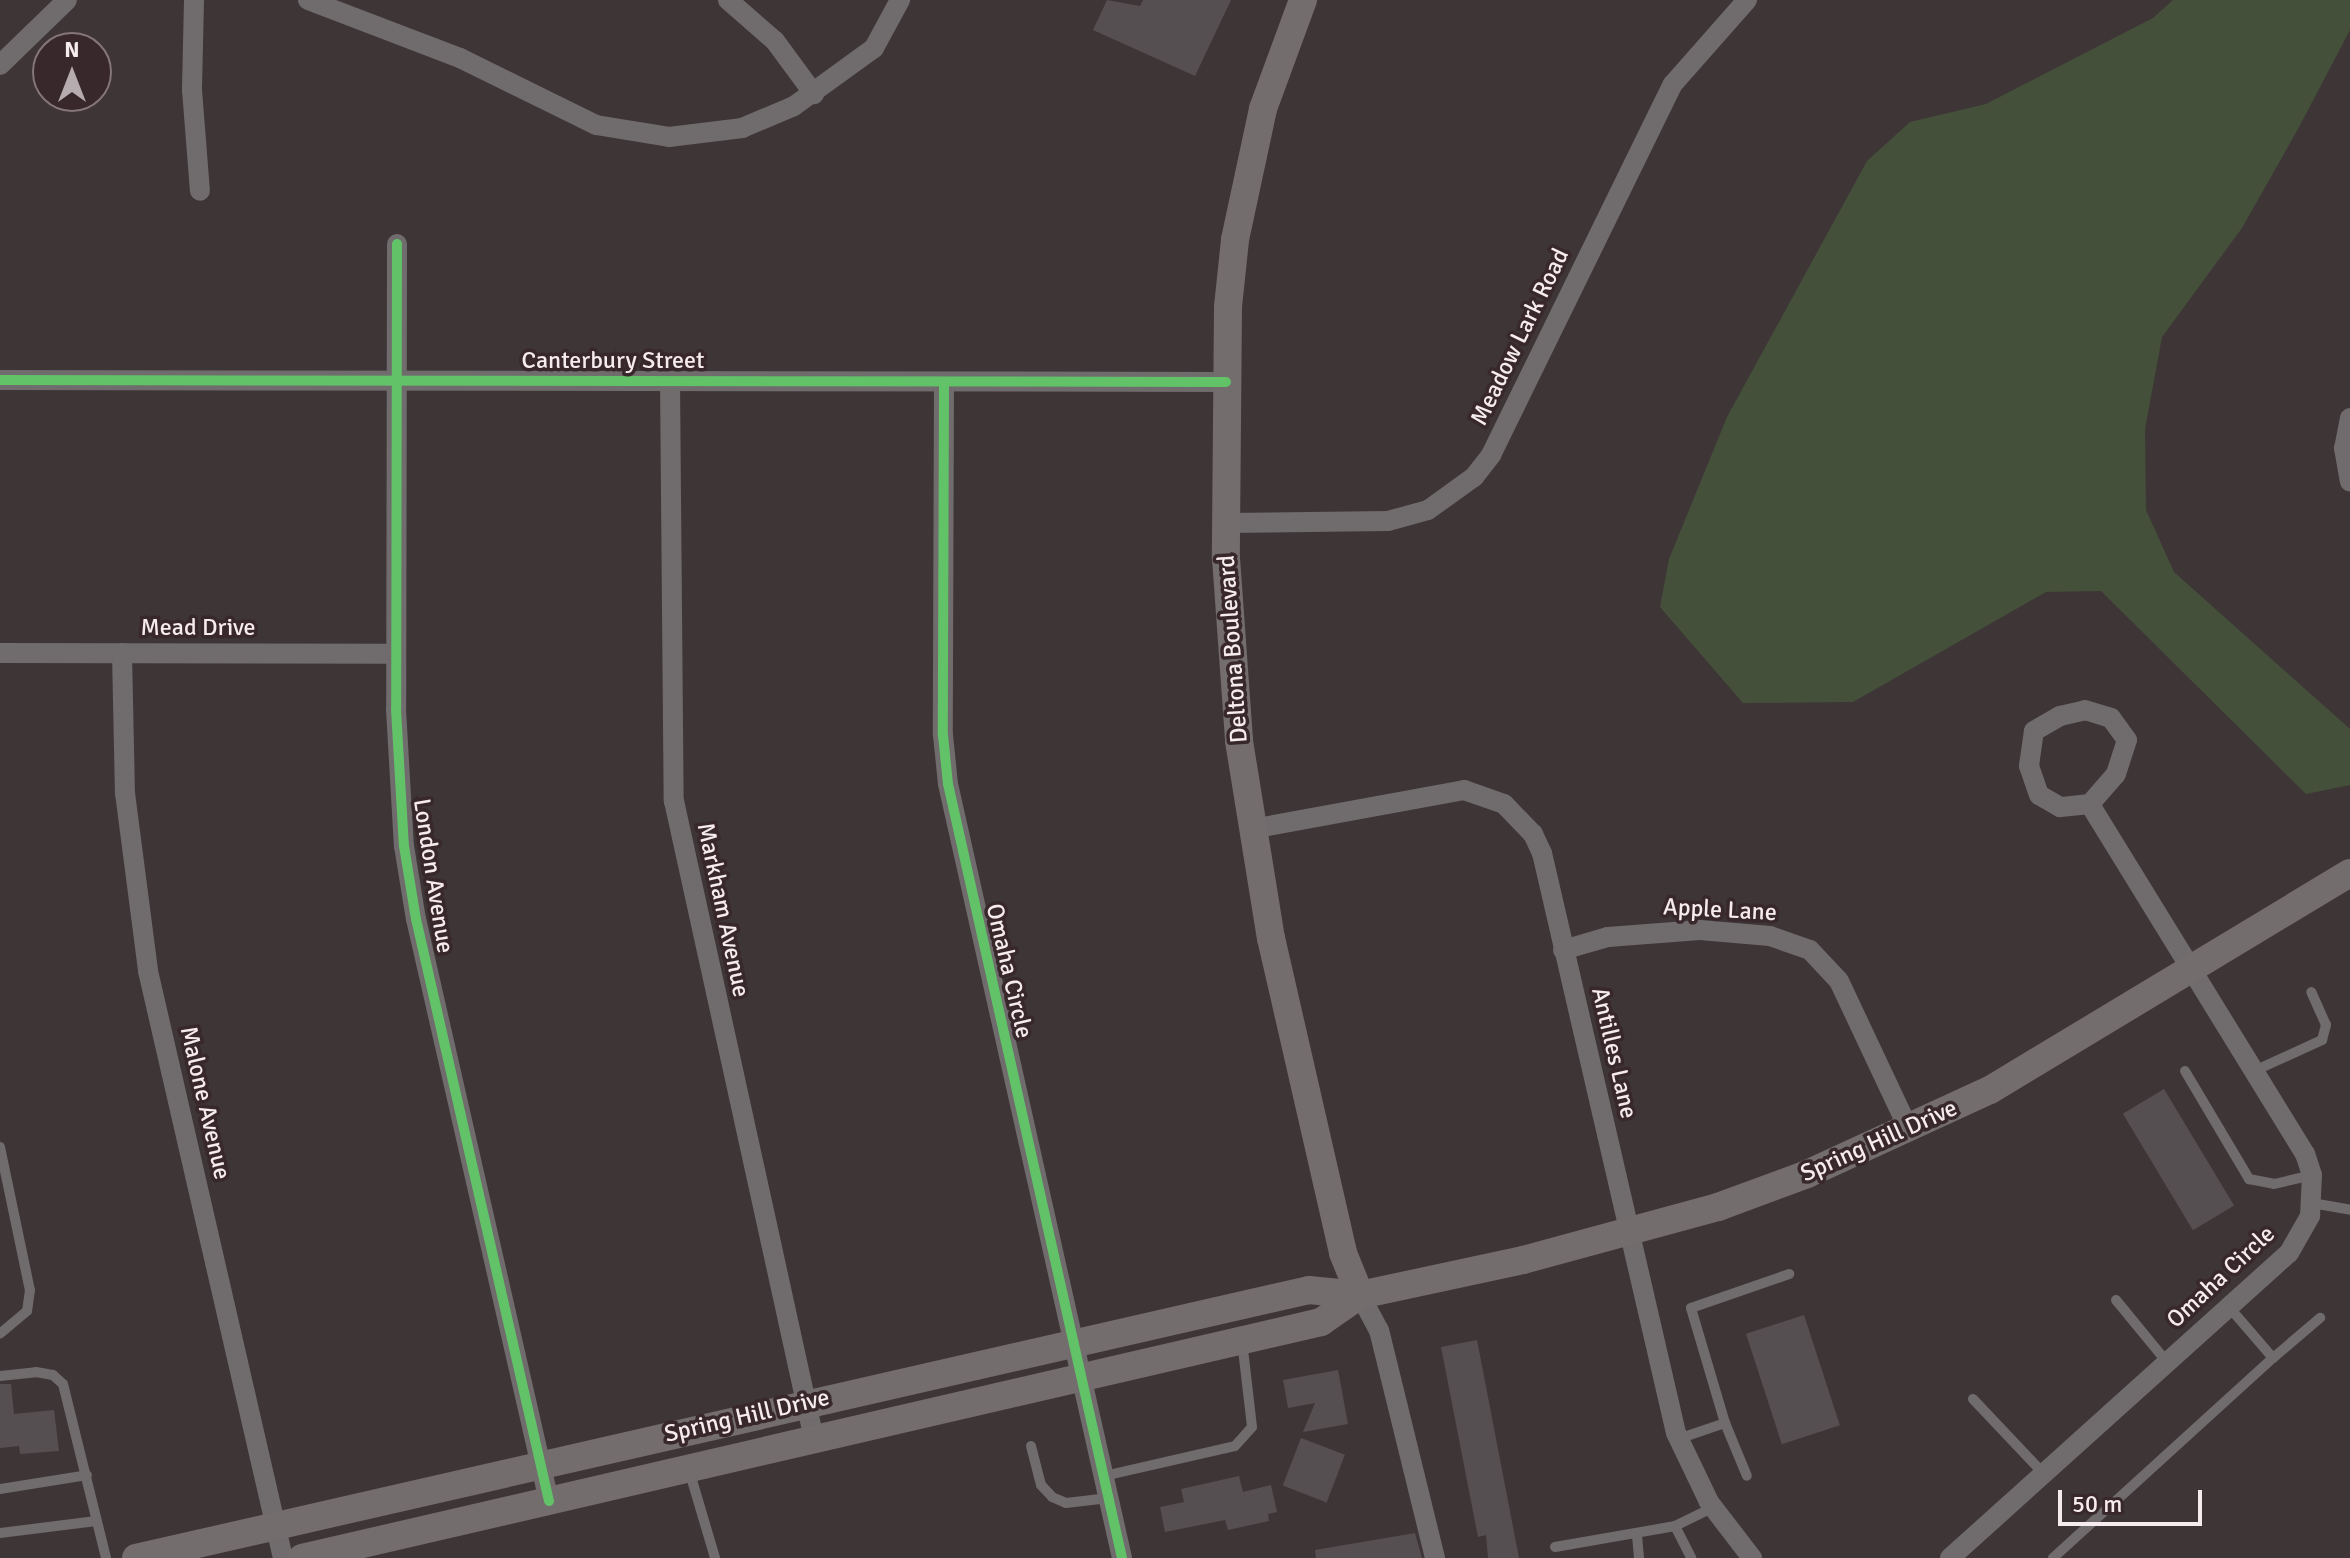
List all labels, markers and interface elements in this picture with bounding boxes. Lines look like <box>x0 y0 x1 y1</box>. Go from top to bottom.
north arrow <box>32 32 112 112</box>
text: N <box>64 36 80 63</box>
street label: Meadow Lark Road <box>1465 244 1575 430</box>
street label: Canterbury Street <box>522 347 704 375</box>
street label: Deltona Boulevard <box>1212 554 1254 744</box>
street label: Mead Drive <box>140 614 256 642</box>
street label: London Avenue <box>407 797 459 955</box>
street label: Markham Avenue <box>691 820 755 1000</box>
street label: Apple Lane <box>1662 893 1778 927</box>
street label: Omaha Circle <box>980 901 1038 1041</box>
street label: Antilles Lane <box>1585 985 1643 1121</box>
street label: Malone Avenue <box>173 1024 237 1182</box>
street label: Spring Hill Drive <box>1796 1094 1962 1188</box>
street label: Omaha Circle <box>2161 1220 2281 1334</box>
street label: Spring Hill Drive <box>662 1383 832 1449</box>
scale bar <box>2062 1474 2206 1524</box>
text: 50 m <box>2072 1489 2122 1519</box>

